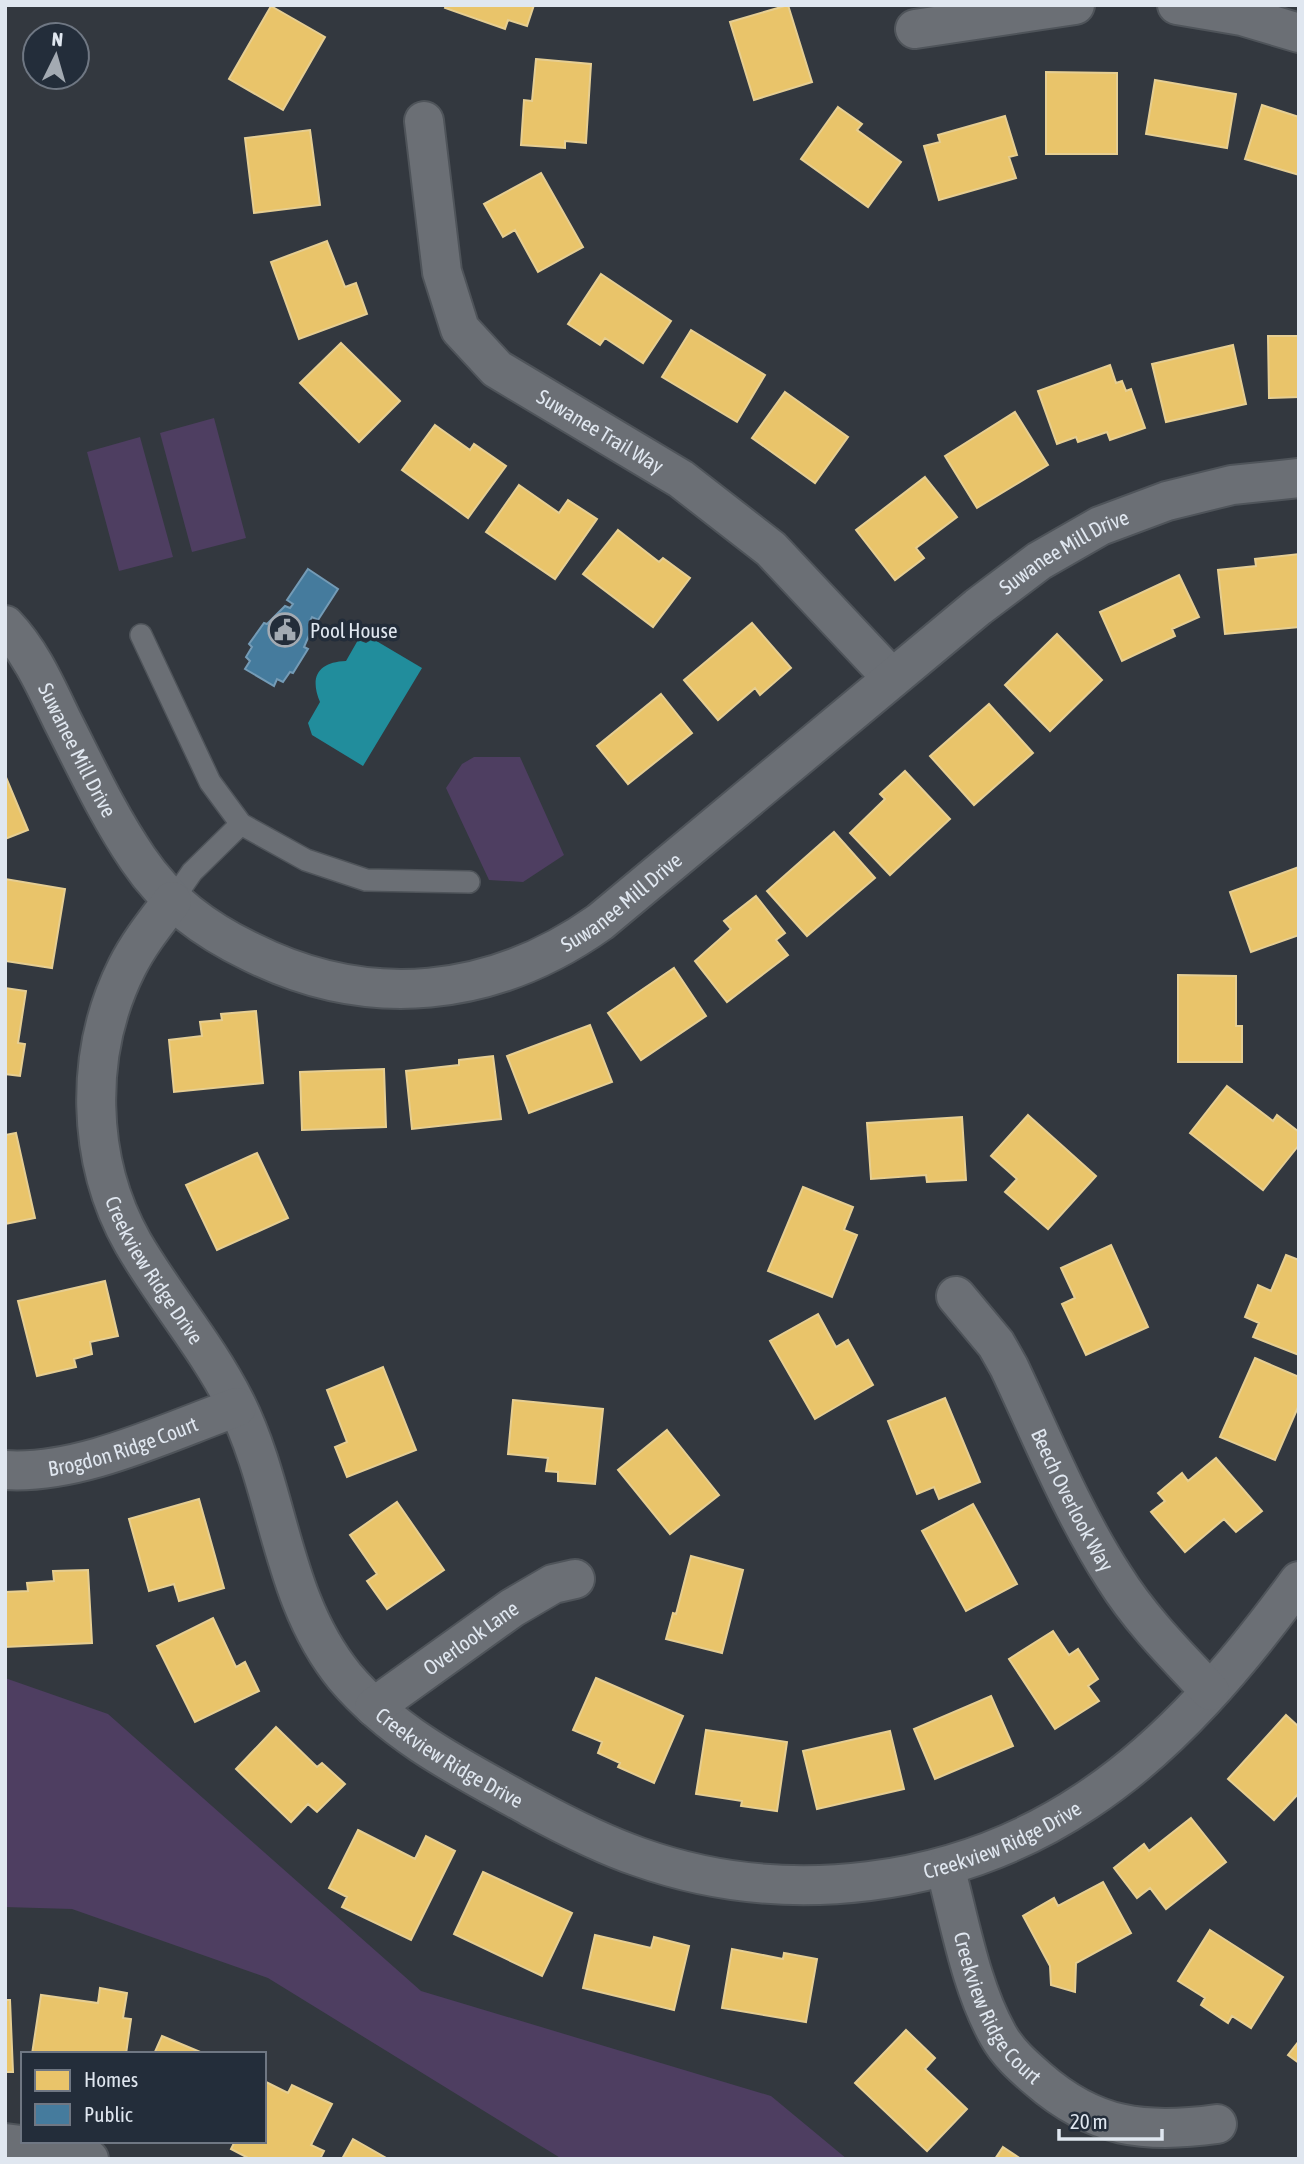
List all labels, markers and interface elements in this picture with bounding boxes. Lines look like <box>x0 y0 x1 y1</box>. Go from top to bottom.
north arrow <box>21 21 91 91</box>
text: N <box>51 28 64 51</box>
street label: Suwanee Trail Way <box>533 384 668 478</box>
street label: Suwanee Mill Drive <box>994 504 1132 599</box>
public building icon: Pool House <box>266 611 304 649</box>
place label: Pool House <box>310 618 397 642</box>
street label: Suwanee Mill Drive <box>34 679 122 821</box>
street label: Suwanee Mill Drive <box>556 847 686 956</box>
street label: Creekview Ridge Drive <box>101 1193 209 1348</box>
street label: Brogdon Ridge Court <box>46 1411 201 1480</box>
street label: Beech Overlook Way <box>1027 1425 1119 1575</box>
street label: Overlook Lane <box>418 1595 522 1680</box>
street label: Creekview Ridge Drive <box>371 1702 527 1812</box>
street label: Creekview Ridge Drive <box>921 1796 1085 1883</box>
street label: Creekview Ridge Court <box>950 1929 1046 2088</box>
legend <box>21 2052 266 2143</box>
text: Homes <box>84 2067 138 2091</box>
scale bar <box>1059 2098 1162 2142</box>
text: Public <box>84 2102 133 2126</box>
text: 20 m <box>1070 2109 1108 2133</box>

